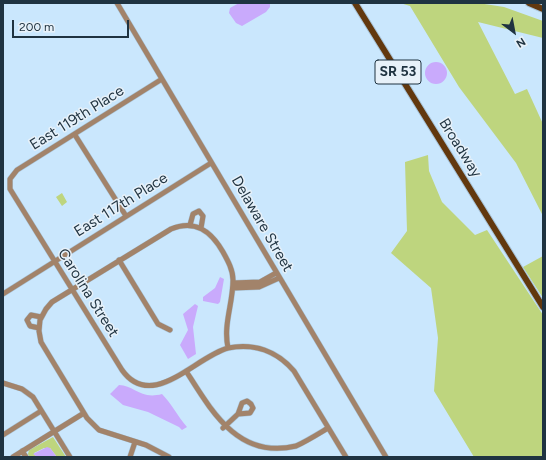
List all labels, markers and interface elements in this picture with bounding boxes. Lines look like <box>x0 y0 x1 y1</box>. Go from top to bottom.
scale bar <box>14 12 131 38</box>
north arrow <box>494 12 534 52</box>
text: 200 m <box>19 20 54 34</box>
text: N <box>514 35 528 50</box>
road number: SR 53 <box>375 60 421 84</box>
street label: East 119th Place <box>27 82 127 154</box>
street label: Broadway <box>435 115 485 181</box>
street label: East 117th Place <box>71 169 171 241</box>
street label: Delaware Street <box>227 173 297 275</box>
street label: Carolina Street <box>54 246 122 340</box>

